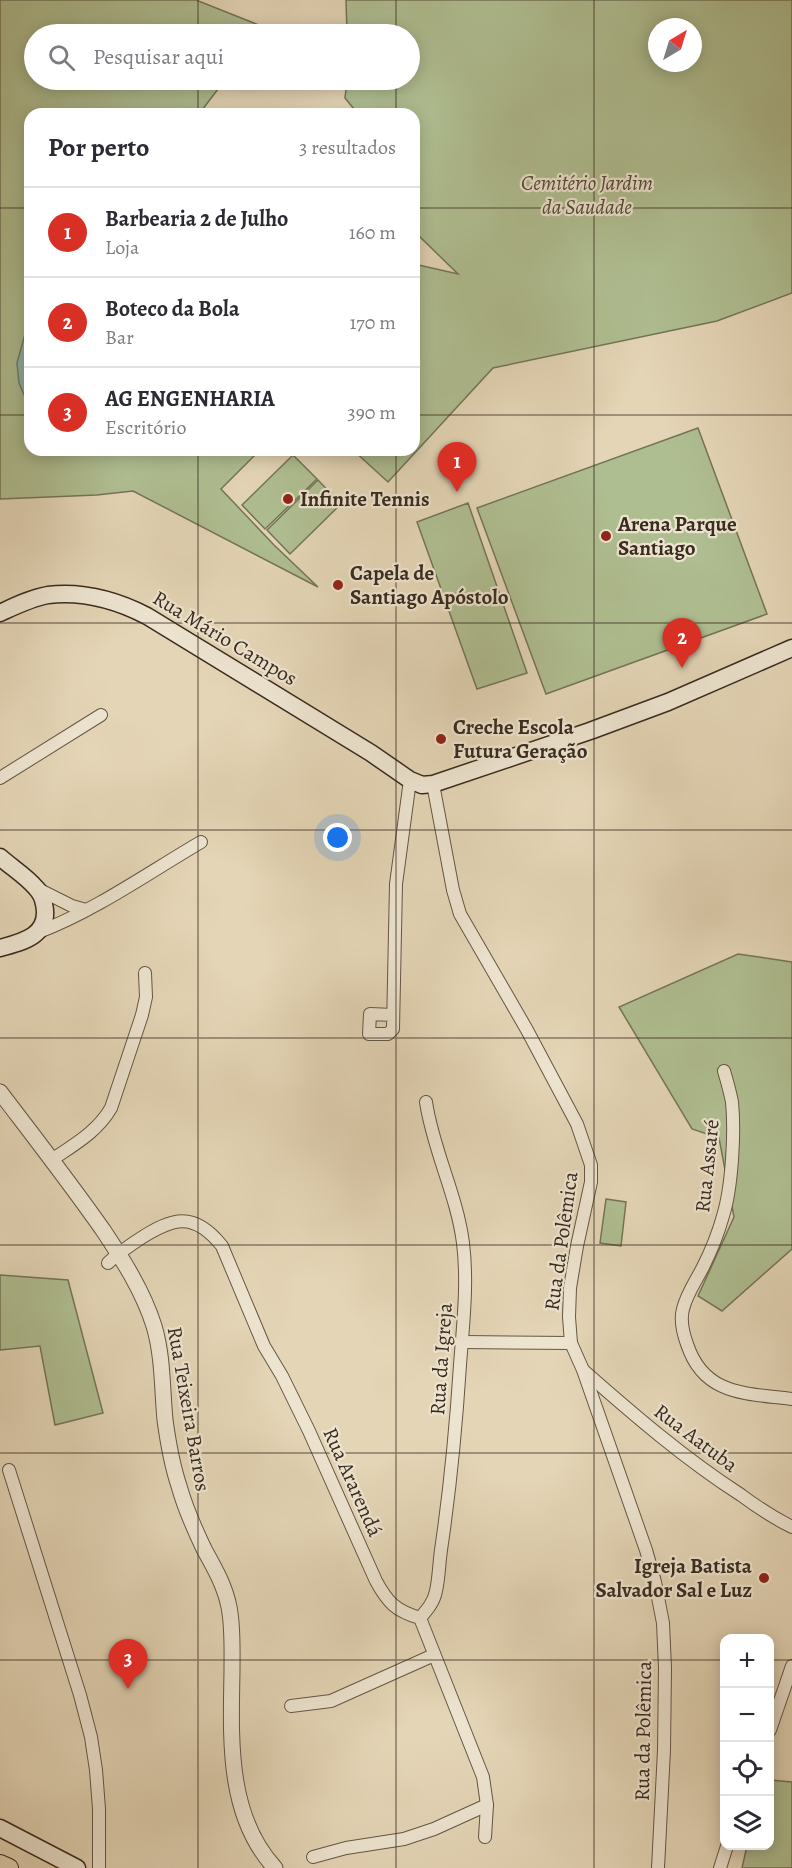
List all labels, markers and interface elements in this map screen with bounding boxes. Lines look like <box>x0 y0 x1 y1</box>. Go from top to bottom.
north arrow <box>648 18 702 72</box>
search box <box>24 24 420 90</box>
icon: search <box>45 41 78 74</box>
text: Pesquisar aqui <box>93 42 224 72</box>
text: Por perto <box>48 130 149 165</box>
text: 3 resultados <box>299 134 396 161</box>
park label: Cemitério Jardim da Saudade <box>521 169 653 221</box>
text: Barbearia 2 de Julho <box>105 204 288 234</box>
text: 1 <box>64 219 71 246</box>
text: 160 m <box>349 219 396 246</box>
text: Loja <box>105 234 139 261</box>
text: Boteco da Bola <box>105 294 240 324</box>
text: 2 <box>63 309 72 336</box>
text: 170 m <box>350 309 396 336</box>
text: Bar <box>105 324 134 351</box>
text: AG ENGENHARIA <box>105 384 275 414</box>
text: 3 <box>63 399 72 426</box>
text: 390 m <box>347 399 396 426</box>
text: Escritório <box>105 414 186 441</box>
pin: 1 <box>438 442 476 492</box>
place label: Infinite Tennis <box>300 485 430 513</box>
marker: Infinite Tennis <box>281 492 295 506</box>
place label: Arena Parque Santiago <box>617 510 737 562</box>
marker: Arena Parque Santiago <box>599 529 613 543</box>
place label: Capela de Santiago Apóstolo <box>350 559 509 611</box>
marker: Capela de Santiago Apóstolo <box>331 578 345 592</box>
street label: Rua Mário Campos <box>148 584 302 692</box>
pin: 2 <box>662 618 702 668</box>
place label: Creche Escola Futura Geração <box>453 713 588 765</box>
marker: Creche Escola Futura Geração <box>434 732 448 746</box>
your location <box>323 823 352 852</box>
street label: Rua Assaré <box>688 1118 726 1214</box>
street label: Rua da Polêmica <box>537 1169 585 1312</box>
street label: Rua da Igreja <box>423 1302 459 1416</box>
street label: Rua Teixeira Barros <box>161 1324 217 1494</box>
street label: Rua Aatuba <box>648 1397 744 1479</box>
street label: Rua Ararendá <box>316 1423 390 1541</box>
place label: Igreja Batista Salvador Sal e Luz <box>595 1552 753 1604</box>
marker: Igreja Batista Salvador Sal e Luz <box>757 1571 771 1585</box>
map controls <box>720 1634 774 1850</box>
button: + <box>720 1634 774 1688</box>
pin: 3 <box>108 1640 148 1689</box>
street label: Rua da Polêmica <box>628 1660 658 1801</box>
button: − <box>720 1688 774 1742</box>
button: locate <box>720 1742 774 1796</box>
button: layers <box>720 1796 774 1850</box>

